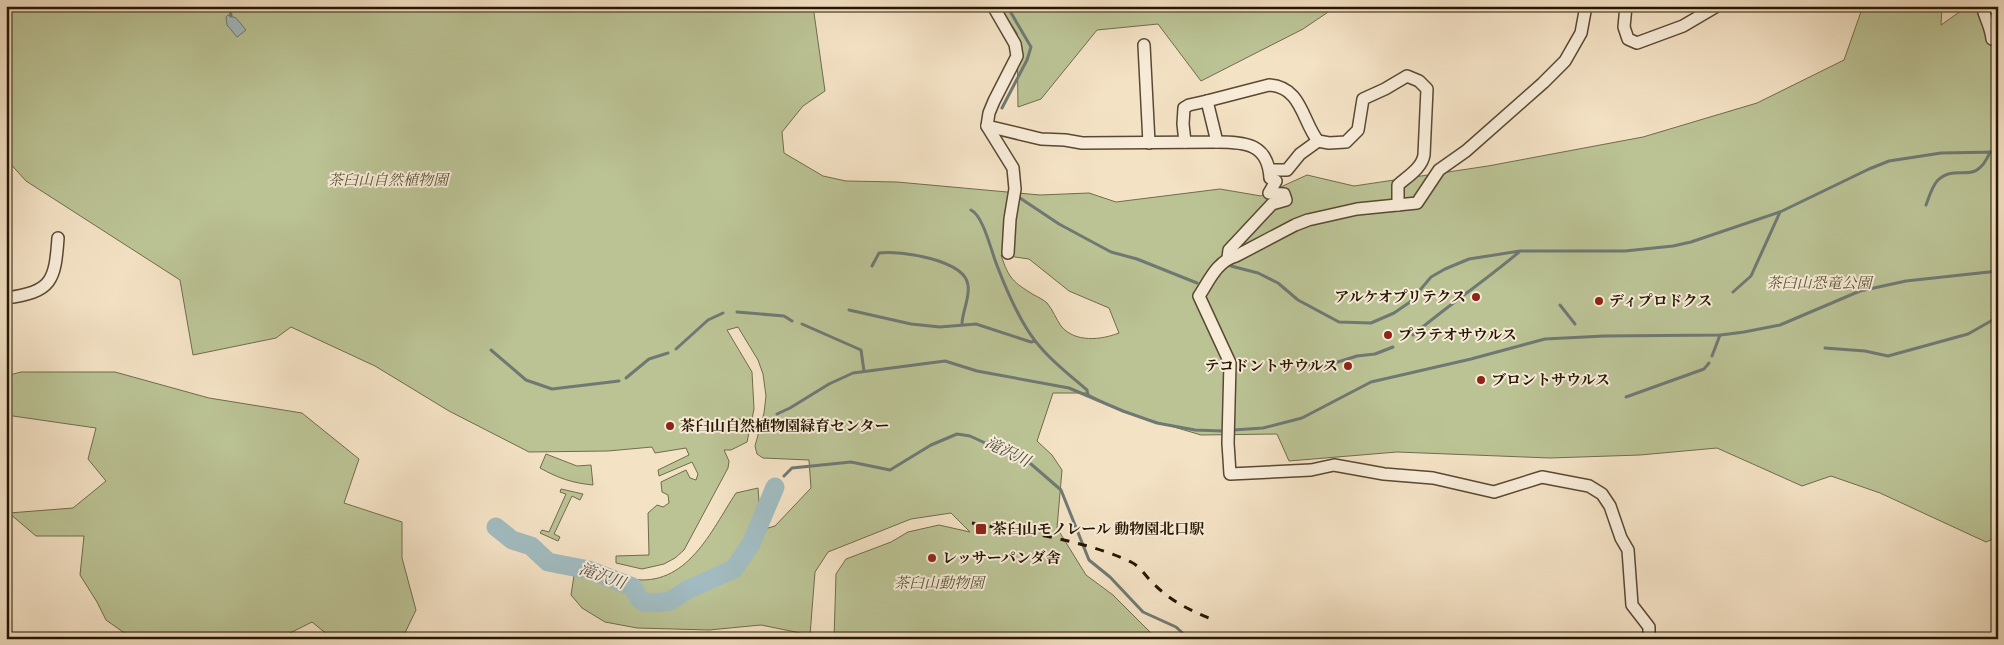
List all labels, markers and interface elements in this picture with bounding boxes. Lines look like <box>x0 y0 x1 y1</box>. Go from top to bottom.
park label: 茶臼山自然植物園 <box>328 171 451 190</box>
park label: 茶臼山恐竜公園 <box>1766 274 1874 293</box>
place label: アルケオプリテクス <box>1334 288 1466 307</box>
marker: アルケオプリテクス <box>1470 291 1482 303</box>
place label: ディプロドクス <box>1609 292 1712 311</box>
marker: ディプロドクス <box>1593 295 1605 307</box>
place label: プラテオサウルス <box>1398 326 1517 345</box>
marker: プラテオサウルス <box>1382 329 1394 341</box>
place label: テコドントサウルス <box>1204 357 1338 376</box>
marker: テコドントサウルス <box>1342 360 1354 372</box>
place label: ブロントサウルス <box>1491 371 1610 390</box>
marker: ブロントサウルス <box>1475 374 1487 386</box>
place label: 茶臼山自然植物園緑育センター <box>680 417 889 436</box>
marker: 茶臼山自然植物園緑育センター <box>664 420 676 432</box>
water label: 滝沢川 <box>981 433 1035 473</box>
place label: 茶臼山モノレール 動物園北口駅 <box>992 520 1204 539</box>
marker: 茶臼山モノレール 動物園北口駅 <box>974 522 988 536</box>
place label: レッサーパンダ舎 <box>942 549 1062 568</box>
marker: レッサーパンダ舎 <box>926 552 938 564</box>
water label: 滝沢川 <box>576 560 630 595</box>
park label: 茶臼山動物園 <box>894 574 987 593</box>

